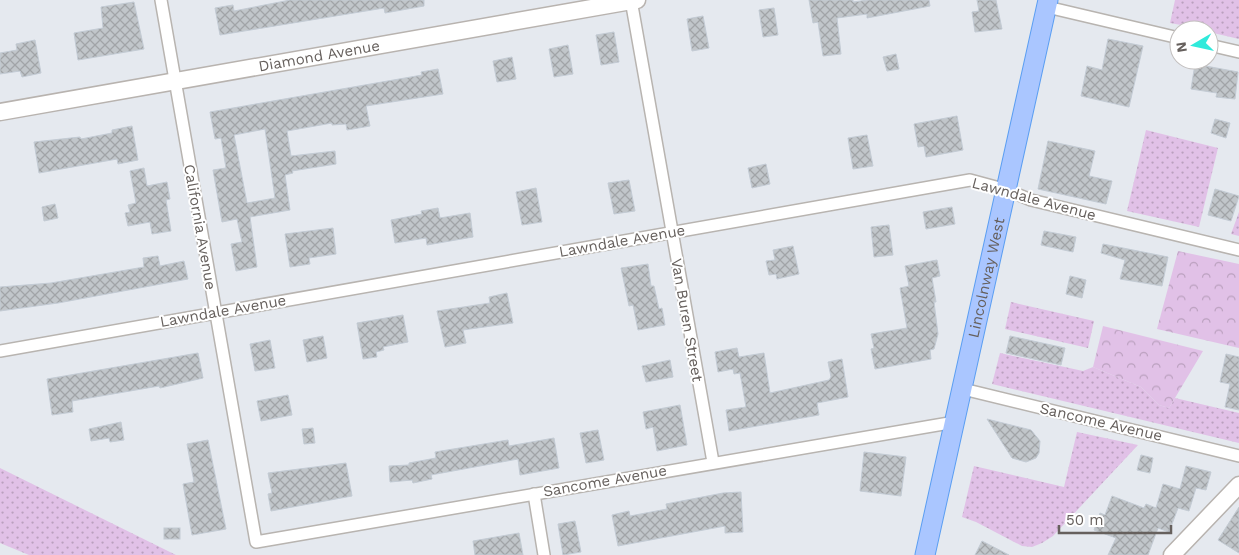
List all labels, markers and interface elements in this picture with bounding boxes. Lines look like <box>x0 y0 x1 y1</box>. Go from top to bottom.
north arrow <box>1169 20 1219 70</box>
street label: Diamond Avenue <box>257 36 381 75</box>
text: N <box>1172 41 1190 53</box>
street label: California Avenue <box>180 163 220 291</box>
street label: Lawndale Avenue <box>970 174 1098 224</box>
street label: Lincolnway West <box>964 215 1009 340</box>
street label: Lawndale Avenue <box>557 221 687 261</box>
street label: Van Buren Street <box>667 257 707 384</box>
street label: Lawndale Avenue <box>158 291 288 331</box>
street label: Sancome Avenue <box>1038 399 1164 445</box>
street label: Sancome Avenue <box>542 461 668 501</box>
scale bar <box>1059 502 1172 534</box>
text: 50 m <box>1066 511 1103 529</box>

